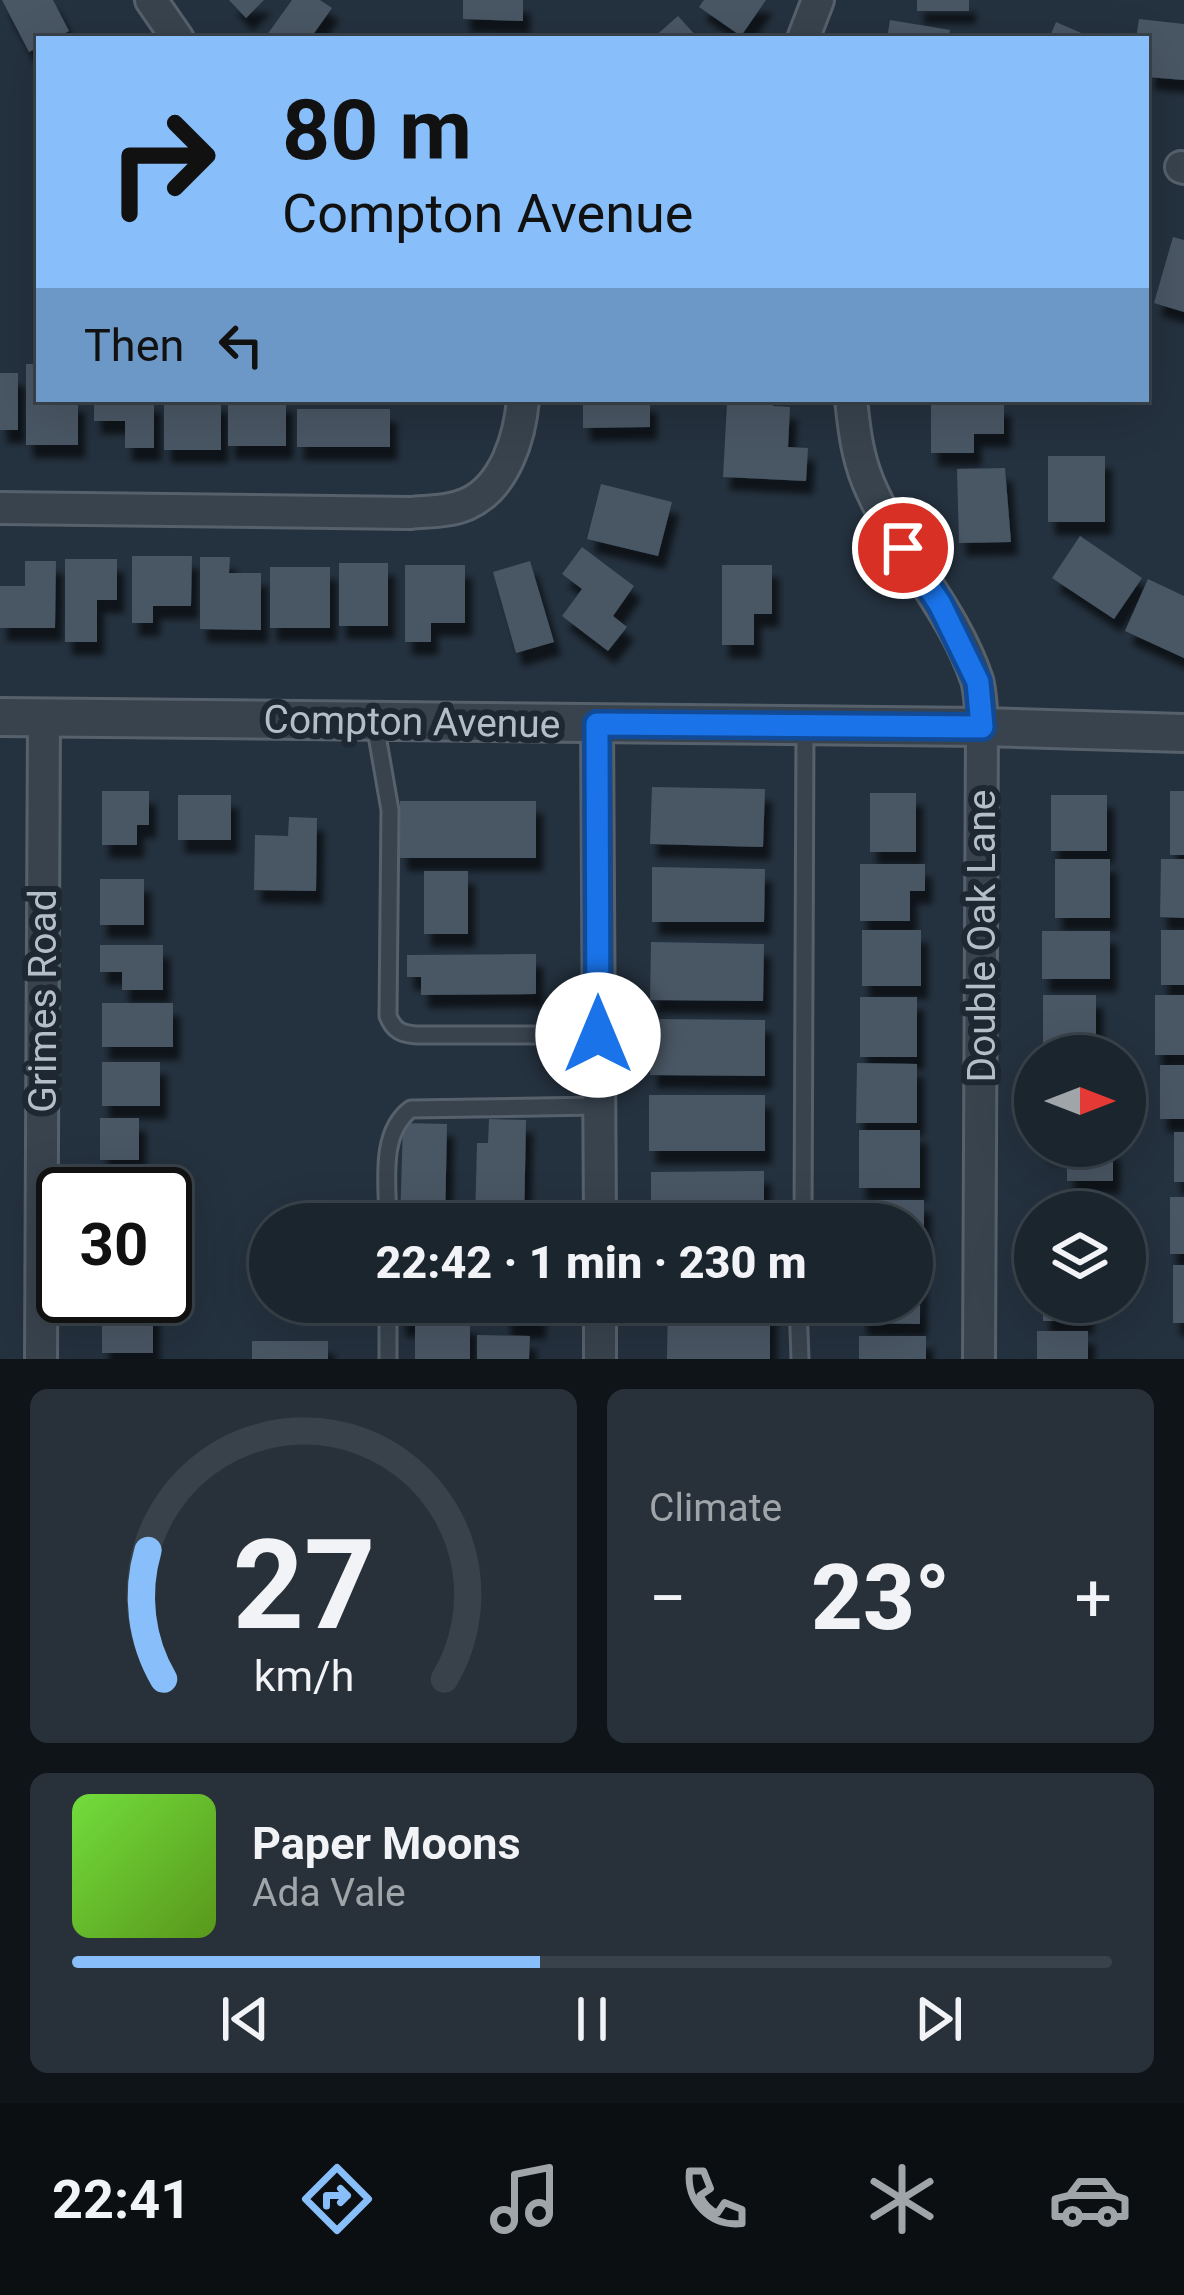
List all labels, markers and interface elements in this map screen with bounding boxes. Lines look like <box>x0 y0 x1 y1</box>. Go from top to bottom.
text: 80 m <box>282 81 472 180</box>
icon: right <box>84 84 240 240</box>
text: Compton Avenue <box>282 182 693 245</box>
icon: left <box>208 312 274 378</box>
text: Then <box>84 319 184 372</box>
pin <box>852 497 954 599</box>
icon: arrive <box>870 515 936 581</box>
street label: Compton Avenue <box>263 696 561 748</box>
street label: Double Oak Lane <box>959 790 1005 1083</box>
street label: Grimes Road <box>20 889 66 1113</box>
position arrow <box>535 972 661 1098</box>
north arrow <box>1014 1035 1146 1167</box>
map controls <box>1014 1035 1146 1323</box>
speed limit sign: 30 <box>36 1167 192 1323</box>
button: layers <box>1014 1191 1146 1323</box>
text: 22:42 · 1 min · 230 m <box>375 1236 807 1289</box>
text: Climate <box>649 1485 782 1531</box>
text: 27 <box>232 1512 375 1658</box>
text: 23° <box>811 1546 950 1651</box>
text: − <box>649 1560 687 1637</box>
text: + <box>1075 1560 1112 1637</box>
text: km/h <box>253 1651 354 1701</box>
text: Paper Moons <box>252 1817 521 1870</box>
text: Ada Vale <box>252 1870 406 1916</box>
icon: previous <box>212 1986 278 2052</box>
icon: pause <box>559 1986 625 2052</box>
icon: next <box>906 1986 972 2052</box>
icon: directions <box>295 2157 379 2241</box>
icon: music <box>483 2157 567 2241</box>
icon: phone <box>672 2157 756 2241</box>
icon: climate <box>860 2157 944 2241</box>
icon: car <box>1048 2157 1132 2241</box>
text: 22:41 <box>52 2168 191 2231</box>

